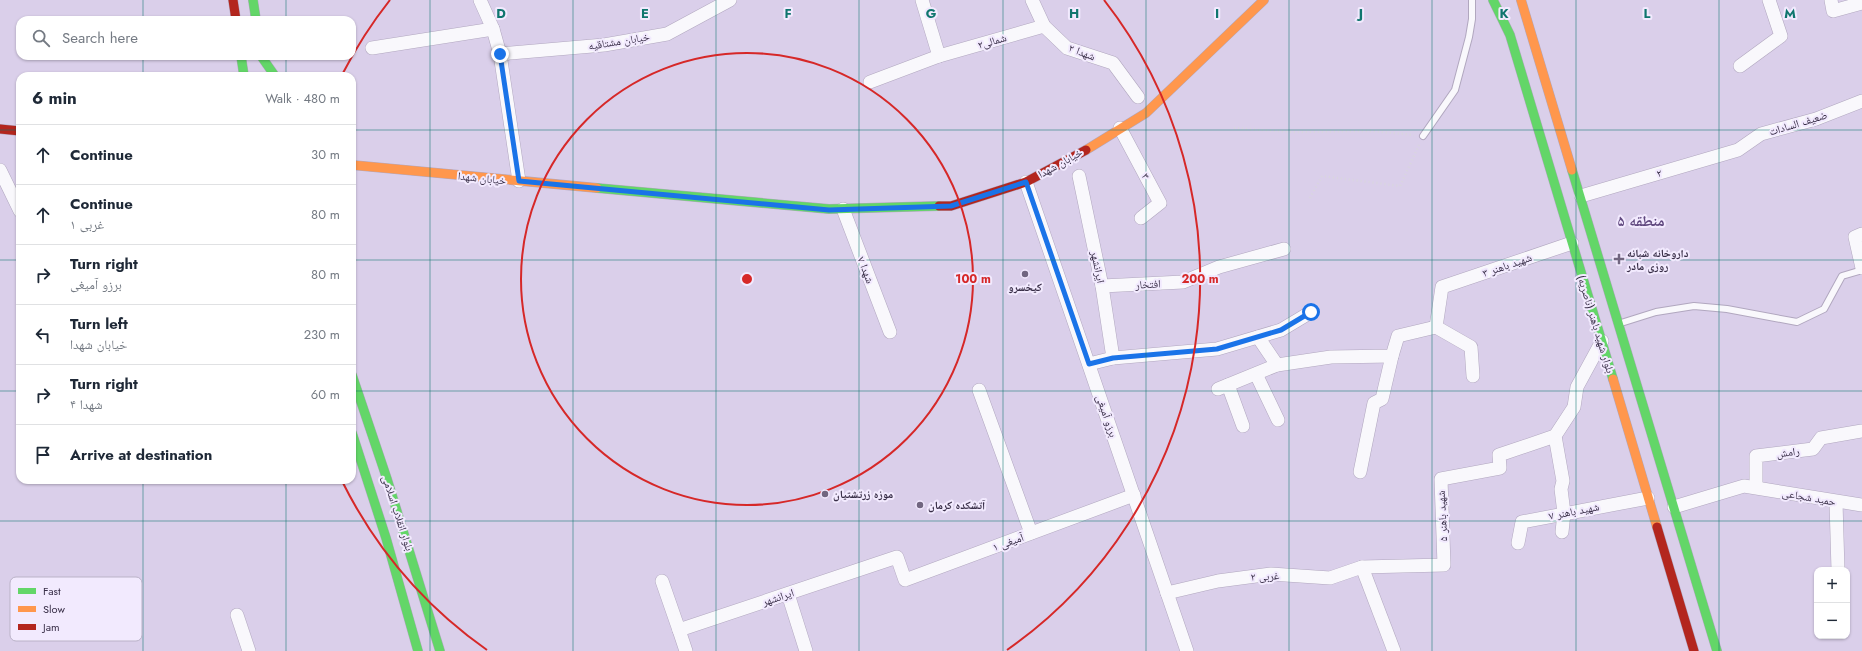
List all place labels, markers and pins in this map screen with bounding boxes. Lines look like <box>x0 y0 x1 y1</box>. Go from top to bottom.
place label: داروخانه شبانه روزی مادر <box>1626 245 1689 274</box>
marker: داروخانه شبانه روزی مادر <box>1614 254 1624 264</box>
marker: کیخسرو <box>1020 269 1030 279</box>
centre of rings <box>740 272 754 286</box>
place label: کیخسرو <box>1008 279 1042 295</box>
place label: موزه زرتشتیان <box>833 486 893 502</box>
marker: موزه زرتشتیان <box>820 489 830 499</box>
place label: آتشکده کرمان <box>928 497 985 513</box>
marker: آتشکده کرمان <box>915 500 925 510</box>

